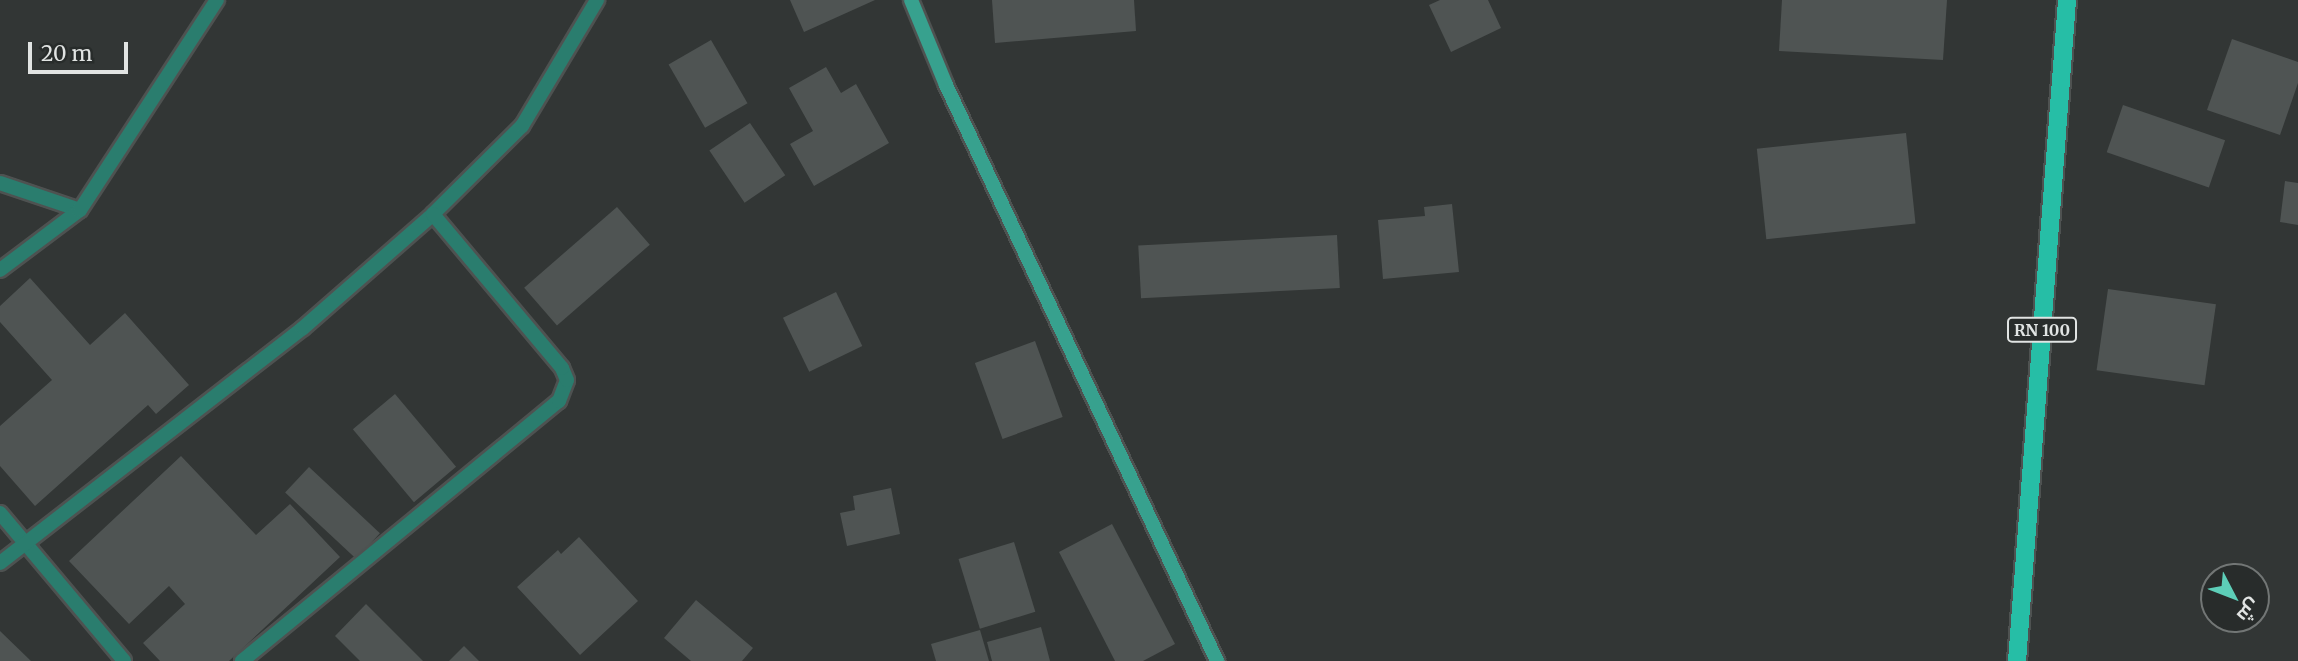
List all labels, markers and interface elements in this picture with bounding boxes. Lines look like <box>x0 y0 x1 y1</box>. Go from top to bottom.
scale bar <box>32 28 131 72</box>
text: 20 m <box>41 40 92 67</box>
road number: RN 100 <box>2007 318 2077 342</box>
north arrow <box>2200 563 2270 633</box>
text: ش <box>2232 594 2266 628</box>

